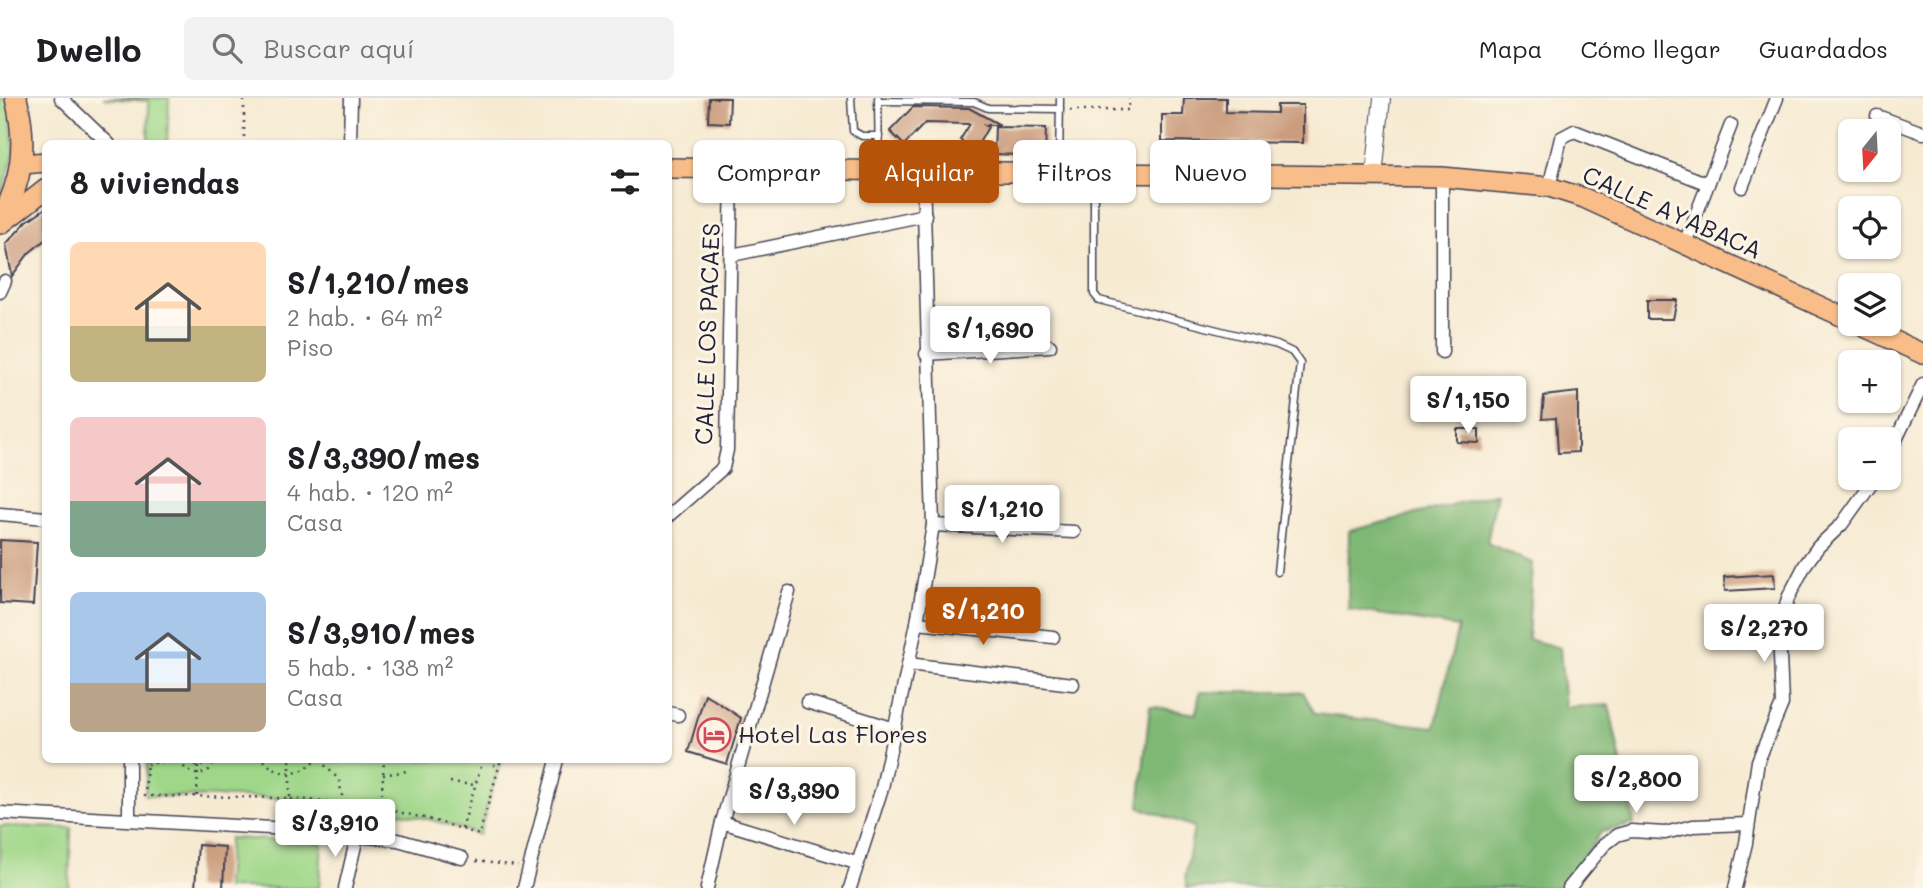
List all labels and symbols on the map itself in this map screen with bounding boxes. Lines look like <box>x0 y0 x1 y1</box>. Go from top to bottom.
north arrow <box>1838 119 1900 182</box>
street label: CALLE AYABACA <box>1578 158 1767 265</box>
street label: CALLE LOS PACAES <box>687 222 726 446</box>
pin: S/1,690 <box>925 306 1055 366</box>
pin: S/1,150 <box>1403 376 1533 436</box>
pin: S/1,210 <box>937 486 1067 545</box>
pin: S/1,210 <box>918 588 1048 647</box>
pin: S/2,270 <box>1699 604 1829 664</box>
hotel icon: Hotel Las Flores <box>695 716 733 754</box>
place label: Hotel Las Flores <box>738 718 928 749</box>
pin: S/2,800 <box>1571 756 1701 815</box>
pin: S/3,390 <box>729 768 859 827</box>
pin: S/3,910 <box>270 800 400 859</box>

